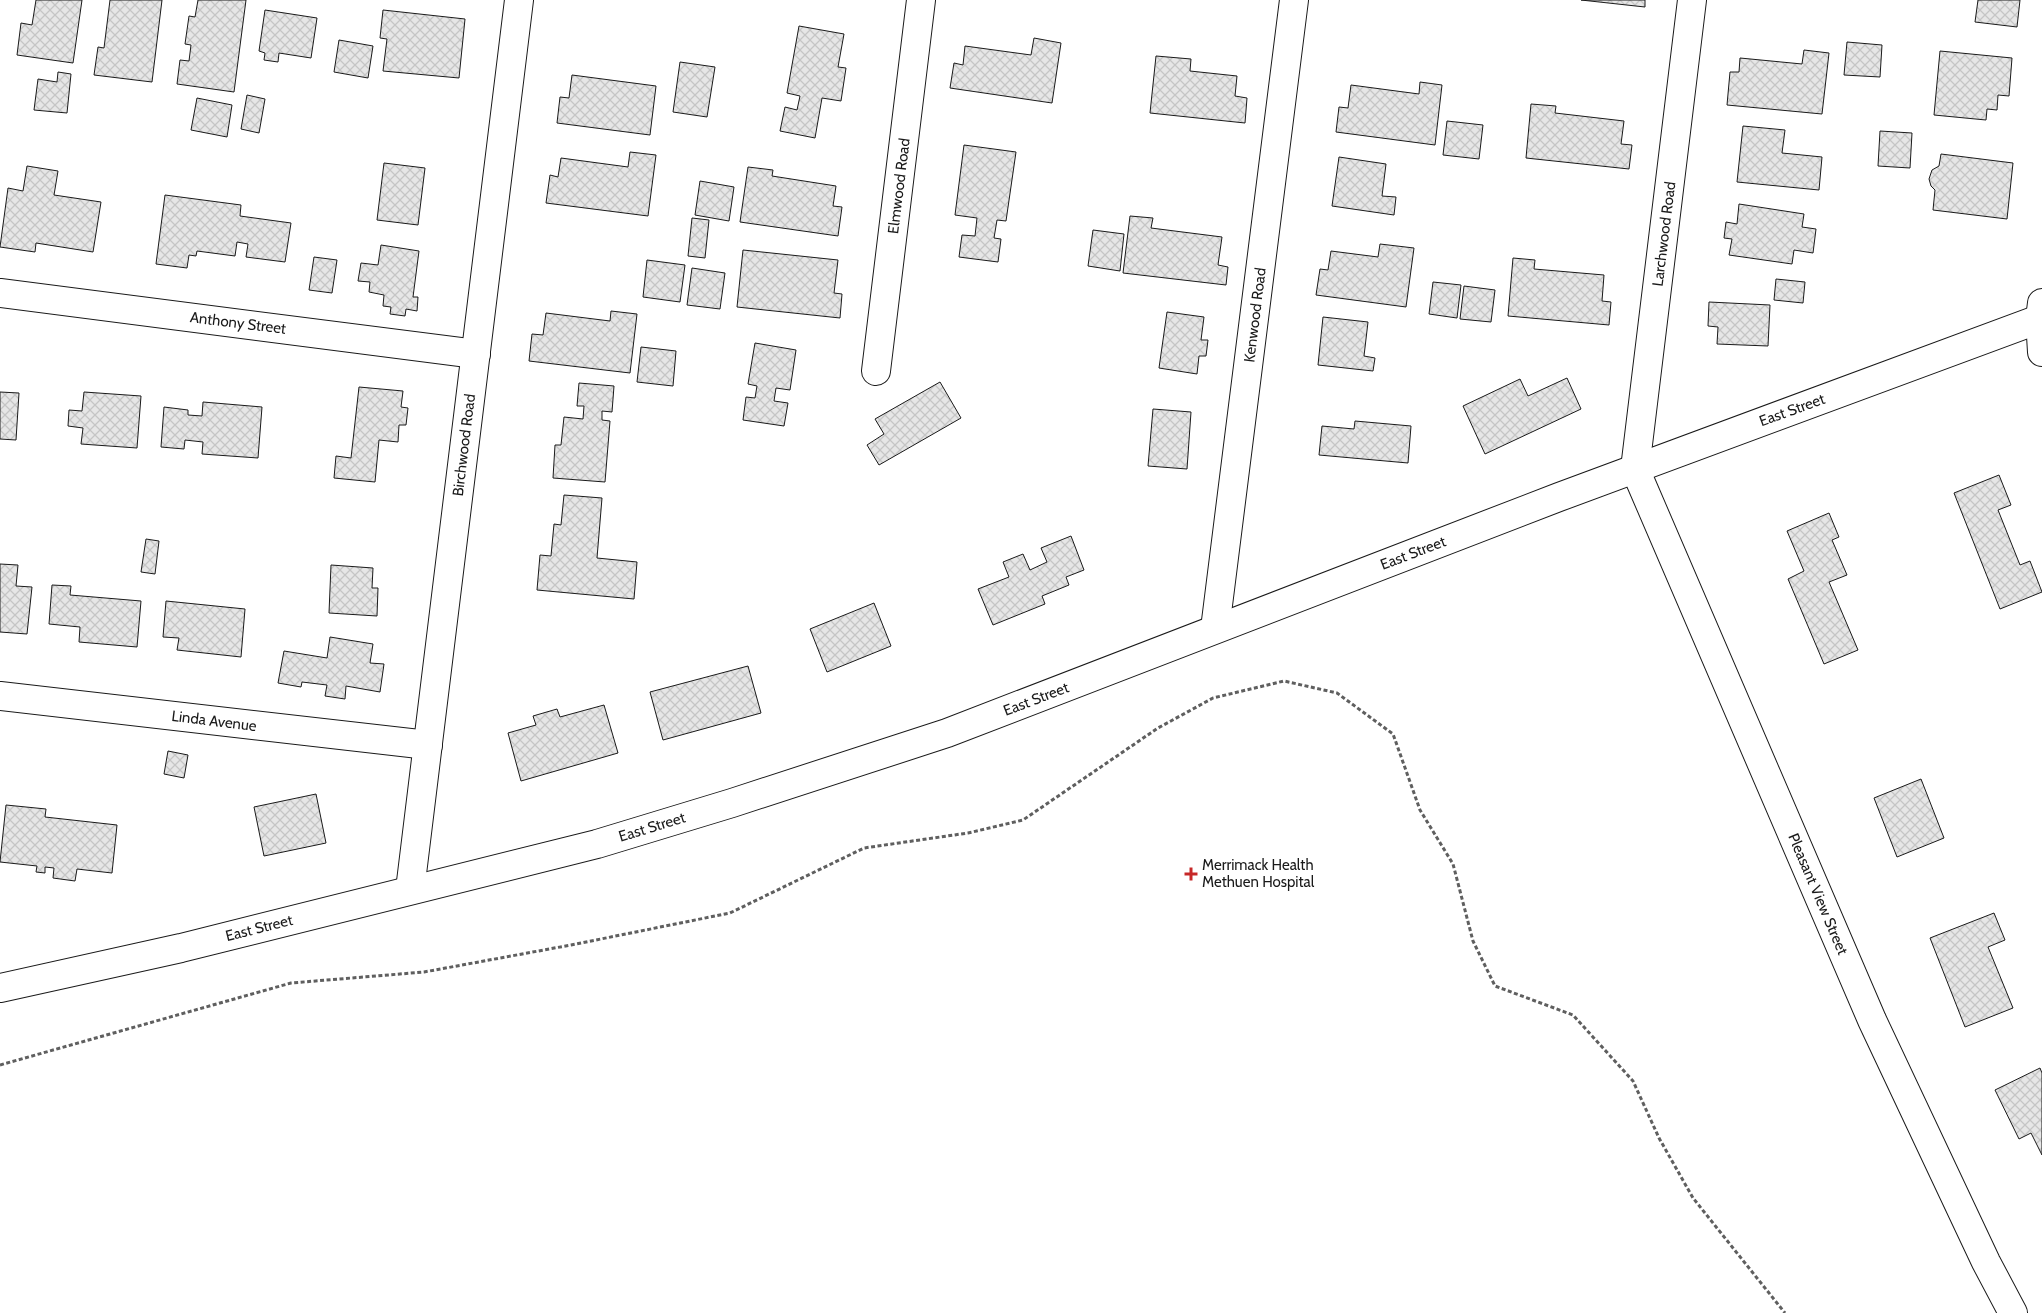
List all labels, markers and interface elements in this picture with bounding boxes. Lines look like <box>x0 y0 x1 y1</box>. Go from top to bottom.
street label: Elmwood Road <box>884 137 914 235</box>
street label: Larchwood Road <box>1649 180 1679 288</box>
street label: Kenwood Road <box>1240 267 1270 363</box>
street label: Anthony Street <box>189 308 287 338</box>
street label: East Street <box>1757 390 1827 430</box>
street label: Birchwood Road <box>449 393 479 497</box>
street label: East Street <box>1378 532 1448 574</box>
street label: East Street <box>1001 678 1071 720</box>
street label: Linda Avenue <box>170 707 258 735</box>
street label: East Street <box>617 808 687 846</box>
street label: Pleasant View Street <box>1784 830 1852 958</box>
place label: Merrimack Health Methuen Hospital <box>1202 856 1315 891</box>
marker: Merrimack Health Methuen Hospital <box>1184 867 1198 881</box>
street label: East Street <box>223 911 295 945</box>

